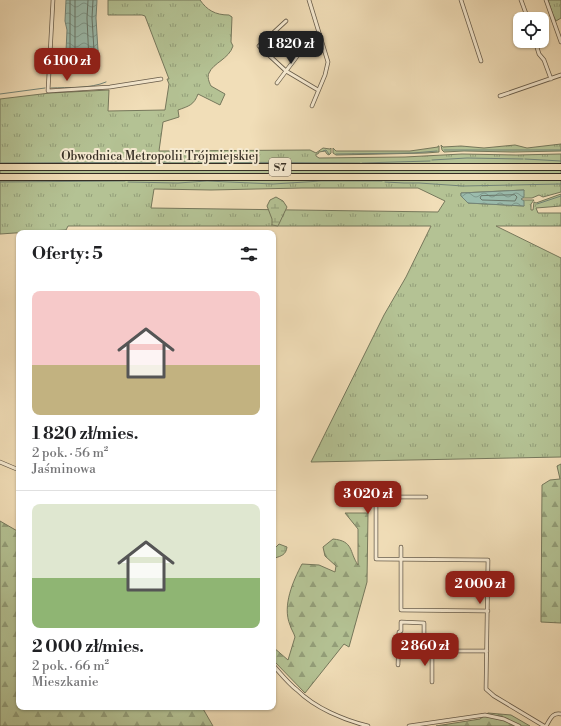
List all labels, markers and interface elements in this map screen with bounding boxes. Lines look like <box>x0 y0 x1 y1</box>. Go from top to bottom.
map controls <box>513 12 549 48</box>
button: locate <box>513 12 549 48</box>
pin: 1 820 zł <box>250 31 332 65</box>
text: 1 820 zł <box>268 36 314 52</box>
pin: 6 100 zł <box>26 48 108 82</box>
text: 6 100 zł <box>43 53 91 69</box>
street label: Obwodnica Metropolii Trójmiejskiej <box>61 149 259 164</box>
road number: S7 <box>269 158 291 176</box>
text: Oferty: 5 <box>32 243 103 265</box>
icon: filters <box>238 243 260 265</box>
icon: home <box>110 317 182 389</box>
text: 1 820 zł/mies. <box>32 423 138 445</box>
text: 2 pok. · 56 m² <box>32 445 108 461</box>
text: Jaśminowa <box>32 461 96 477</box>
pin: 3 020 zł <box>327 481 409 515</box>
text: 3 020 zł <box>343 486 393 502</box>
icon: home <box>110 530 182 602</box>
pin: 2 000 zł <box>439 571 521 605</box>
text: 2 000 zł <box>454 576 506 592</box>
pin: 2 860 zł <box>384 633 466 667</box>
text: 2 000 zł/mies. <box>32 636 144 658</box>
text: 2 860 zł <box>401 638 449 654</box>
text: 2 pok. · 66 m² <box>32 658 109 674</box>
text: Mieszkanie <box>32 674 99 690</box>

